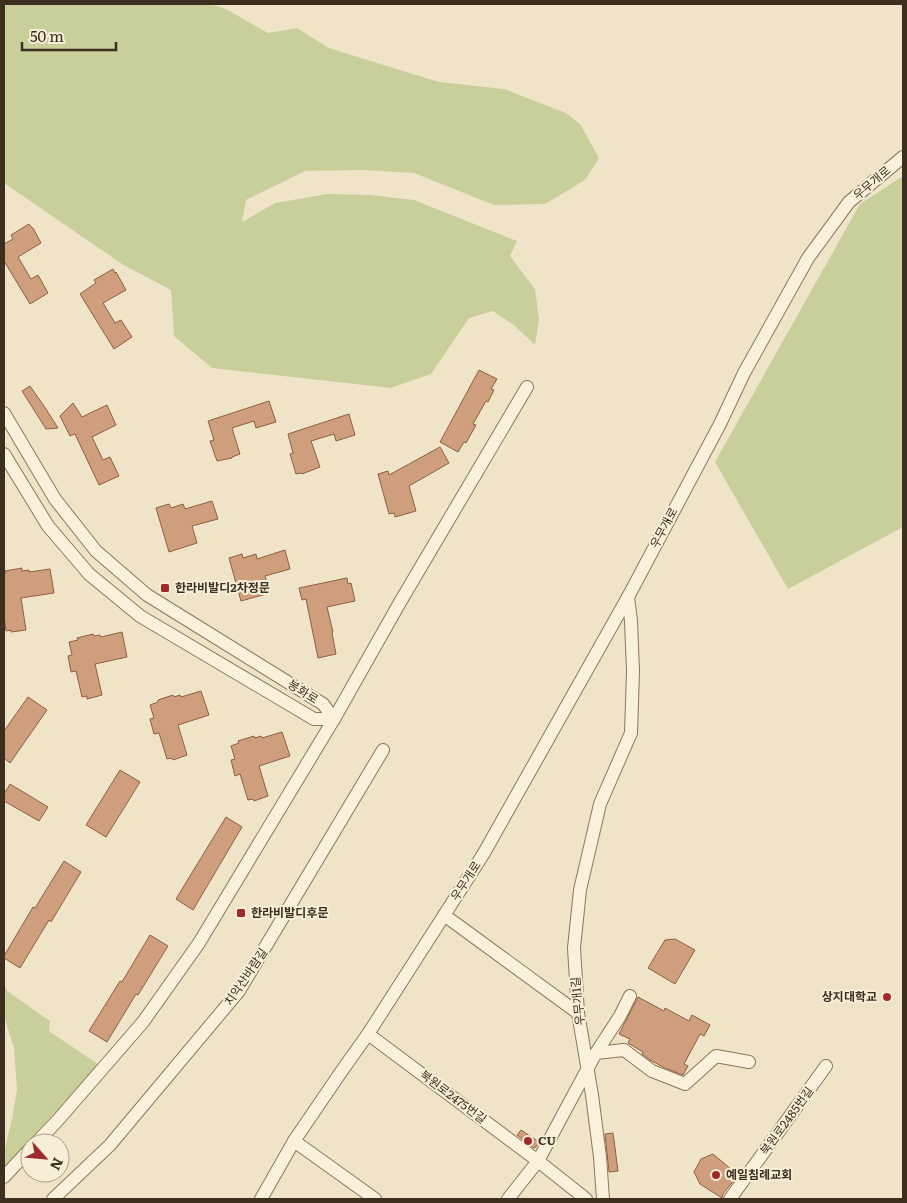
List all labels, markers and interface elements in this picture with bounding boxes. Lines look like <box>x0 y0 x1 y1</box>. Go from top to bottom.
scale bar <box>22 20 116 52</box>
text: 50 m <box>30 24 64 47</box>
street label: 우무개로 <box>849 161 894 203</box>
street label: 우무개로 <box>645 504 681 551</box>
place label: 한라비발디2차정문 <box>175 578 270 596</box>
marker: 한라비발디2차정문 <box>159 582 171 594</box>
street label: 봉화로 <box>285 675 322 708</box>
street label: 우무개로 <box>446 857 485 904</box>
place label: 한라비발디후문 <box>251 903 328 921</box>
marker: 한라비발디후문 <box>235 907 247 919</box>
street label: 치악산바람길 <box>219 944 271 1009</box>
street label: 우무개1길 <box>565 976 589 1026</box>
place label: 상지대학교 <box>822 987 877 1005</box>
marker: 상지대학교 <box>881 991 893 1003</box>
street label: 북원로2475번길 <box>416 1065 491 1127</box>
street label: 북원로2485번길 <box>755 1083 817 1158</box>
place label: CU <box>538 1131 556 1149</box>
north arrow <box>20 1133 70 1183</box>
marker: CU <box>522 1135 534 1147</box>
text: N <box>46 1155 69 1174</box>
place label: 예일침례교회 <box>726 1165 792 1183</box>
marker: 예일침례교회 <box>710 1169 722 1181</box>

